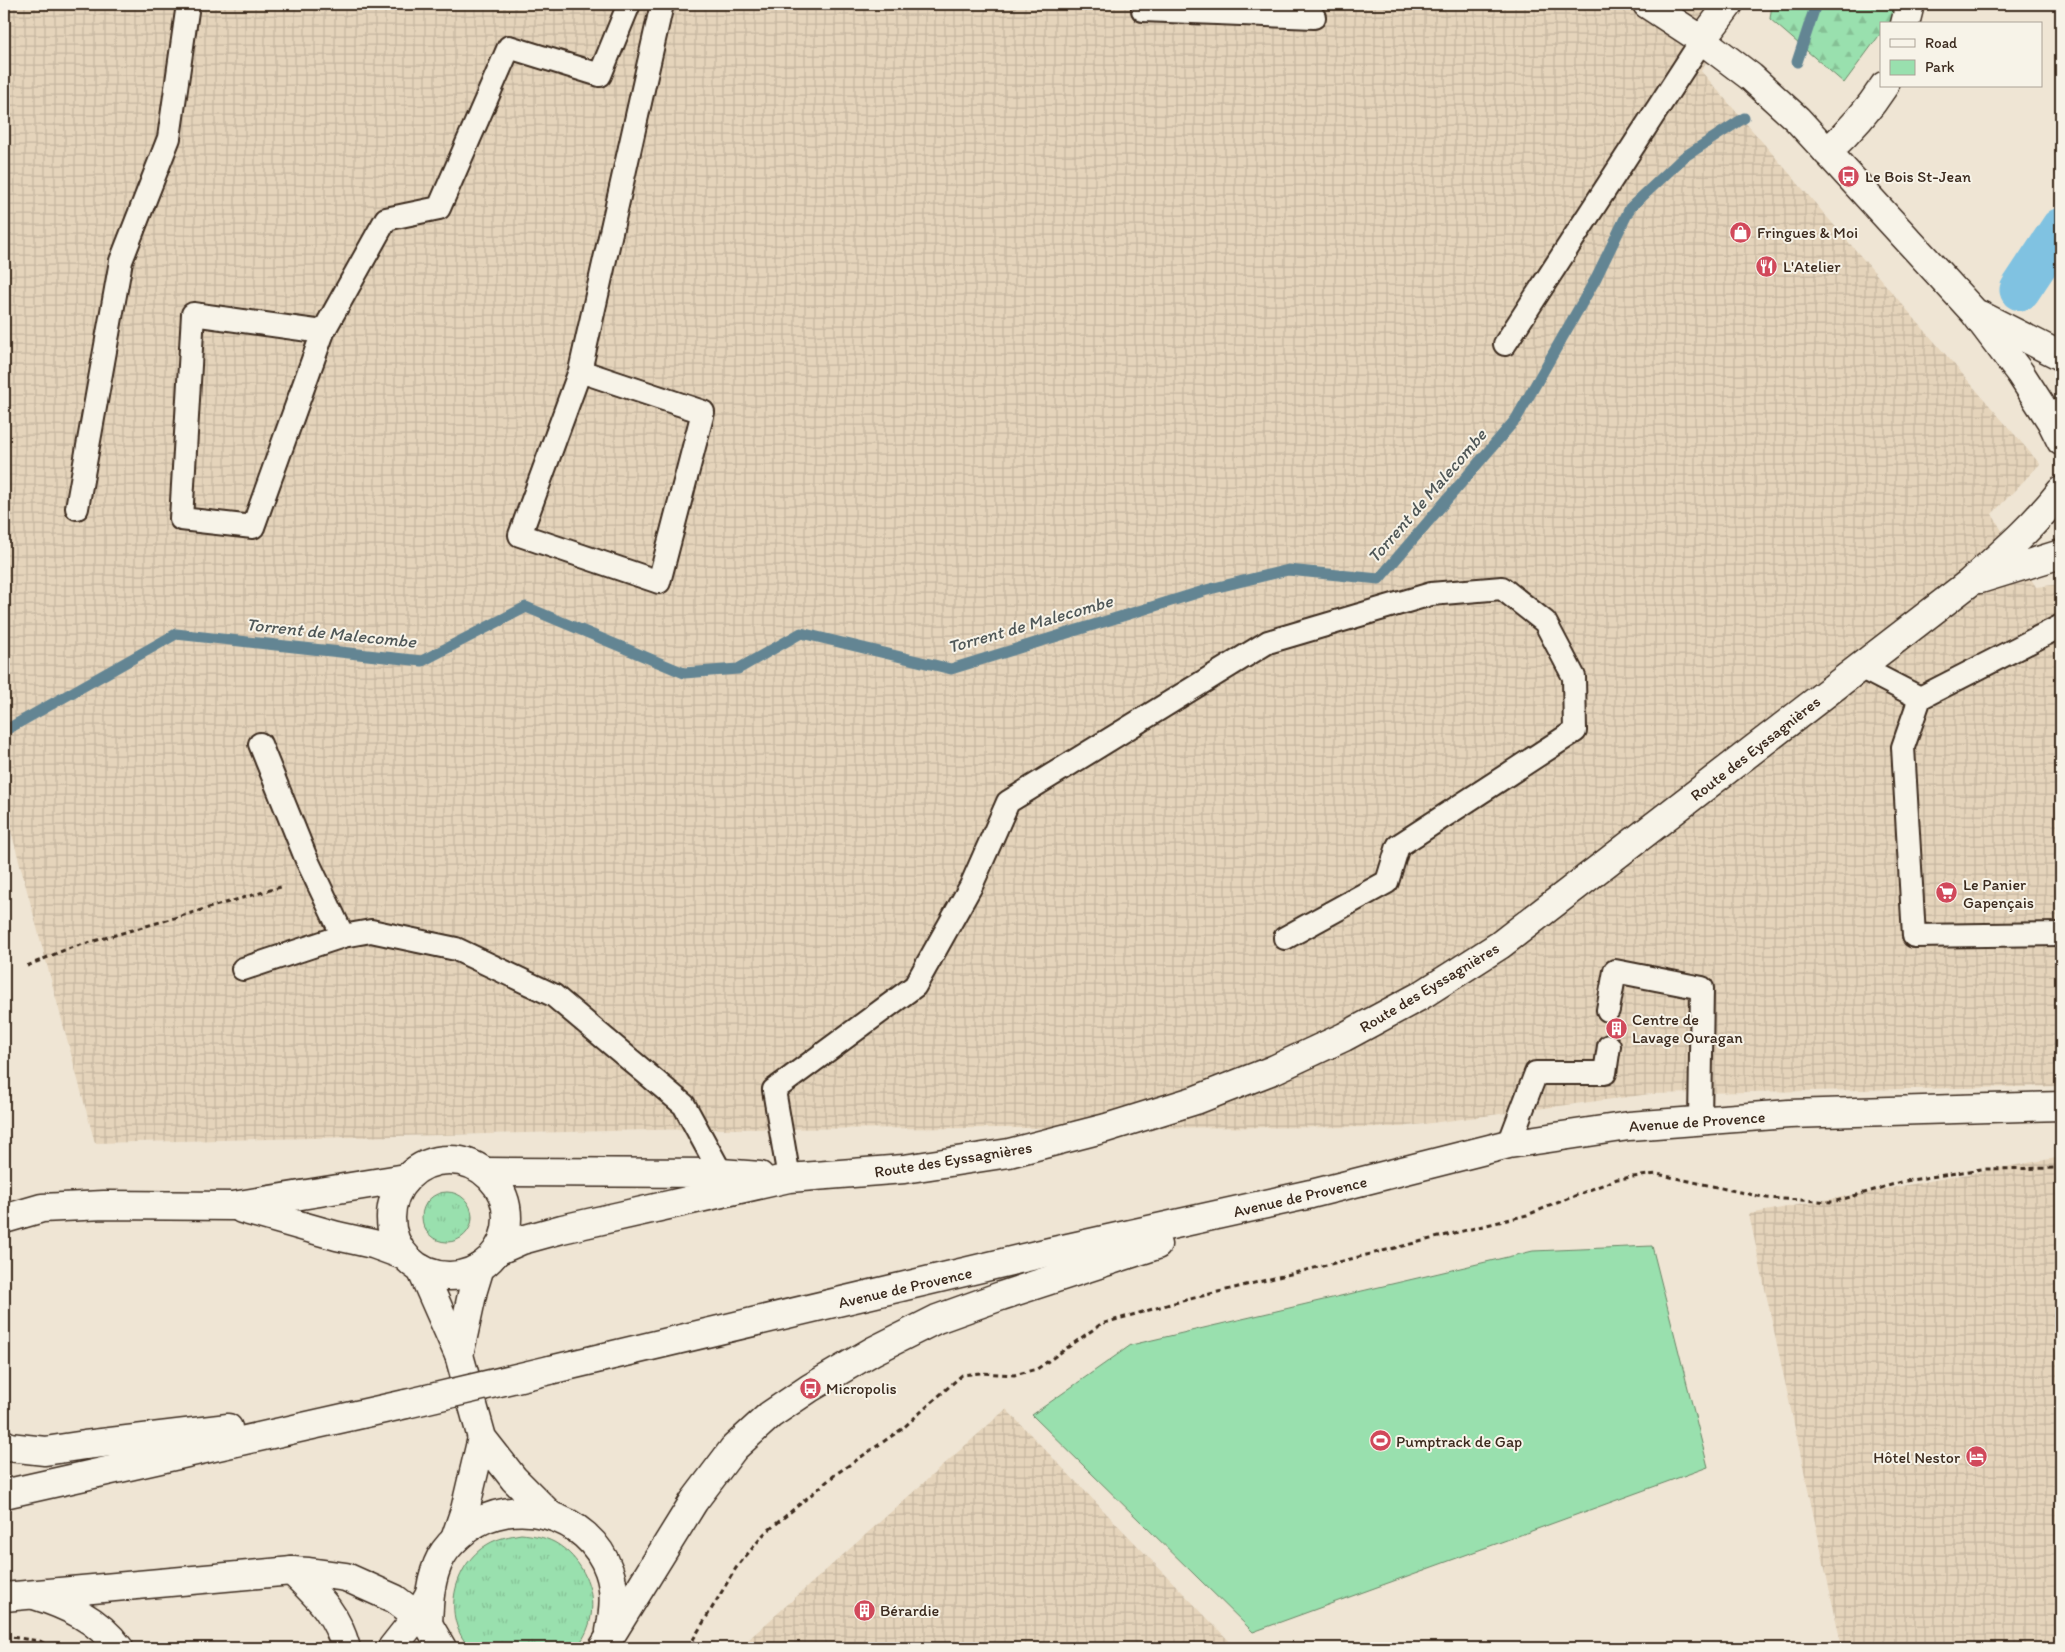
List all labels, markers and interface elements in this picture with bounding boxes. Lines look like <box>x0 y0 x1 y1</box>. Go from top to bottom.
legend <box>1880 22 2042 88</box>
text: Road <box>1925 34 1958 52</box>
text: Park <box>1925 58 1955 76</box>
bus stop icon: Le Bois St-Jean <box>1837 164 1861 188</box>
place label: Le Bois St-Jean <box>1865 167 1971 186</box>
shop icon: Fringues & Moi <box>1729 220 1753 244</box>
place label: Fringues & Moi <box>1757 223 1858 242</box>
restaurant icon: L'Atelier <box>1755 254 1779 278</box>
place label: L'Atelier <box>1783 257 1841 276</box>
water label: Torrent de Malecombe <box>1363 423 1492 568</box>
water label: Torrent de Malecombe <box>945 590 1116 658</box>
water label: Torrent de Malecombe <box>245 613 418 653</box>
street label: Route des Eyssagnières <box>1687 692 1824 805</box>
place label: Le Panier Gapençais <box>1963 875 2034 912</box>
supermarket icon: Le Panier Gapençais <box>1935 881 1959 905</box>
street label: Route des Eyssagnières <box>1356 938 1502 1037</box>
place label: Centre de Lavage Ouragan <box>1632 1010 1743 1047</box>
building icon: Centre de Lavage Ouragan <box>1604 1016 1628 1040</box>
street label: Avenue de Provence <box>1628 1107 1766 1136</box>
street label: Route des Eyssagnières <box>873 1138 1033 1181</box>
street label: Avenue de Provence <box>1231 1172 1369 1221</box>
street label: Avenue de Provence <box>836 1263 974 1312</box>
bus stop icon: Micropolis <box>798 1376 822 1400</box>
place label: Micropolis <box>826 1379 897 1398</box>
sports icon: Pumptrack de Gap <box>1368 1429 1392 1453</box>
place label: Pumptrack de Gap <box>1396 1432 1522 1451</box>
hotel icon: Hôtel Nestor <box>1964 1445 1988 1469</box>
place label: Hôtel Nestor <box>1873 1448 1960 1467</box>
building icon: Bérardie <box>852 1598 876 1622</box>
place label: Bérardie <box>880 1601 939 1620</box>

